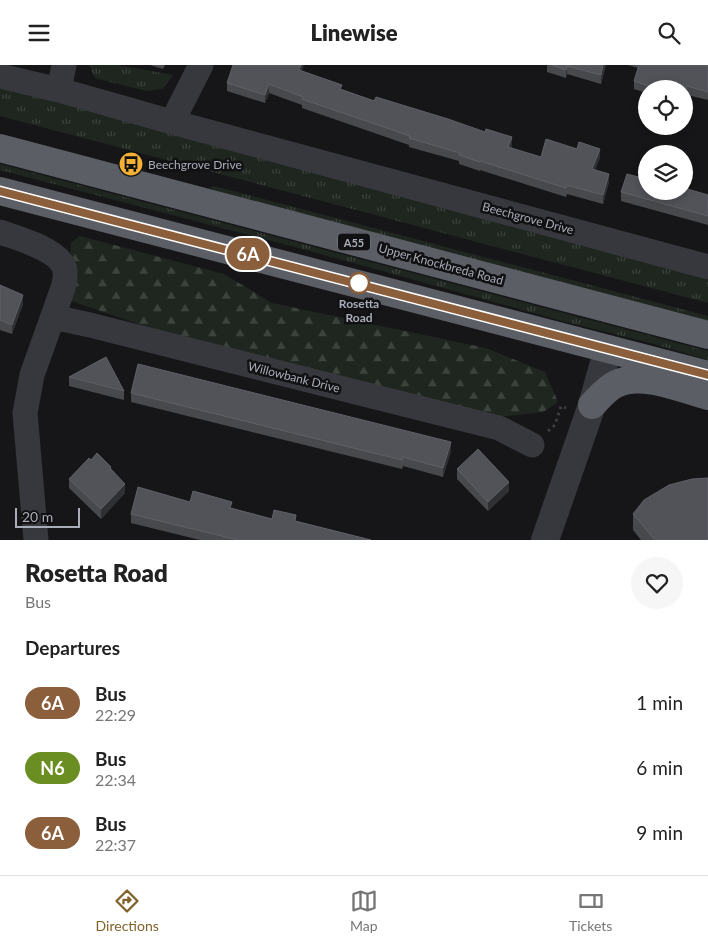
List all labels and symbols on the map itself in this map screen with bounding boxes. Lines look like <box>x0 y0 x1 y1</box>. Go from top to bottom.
bus stop icon: Beechgrove Drive <box>118 151 144 177</box>
place label: Beechgrove Drive <box>148 157 242 172</box>
street label: Beechgrove Drive <box>481 199 575 237</box>
road number: A55 <box>338 233 370 251</box>
line badge: 6A <box>226 238 270 270</box>
street label: Upper Knockbreda Road <box>377 240 505 288</box>
marker: Rosetta Road <box>348 272 370 294</box>
place label: Rosetta Road <box>339 296 379 325</box>
street label: Willowbank Drive <box>246 358 342 396</box>
scale bar <box>15 505 80 528</box>

